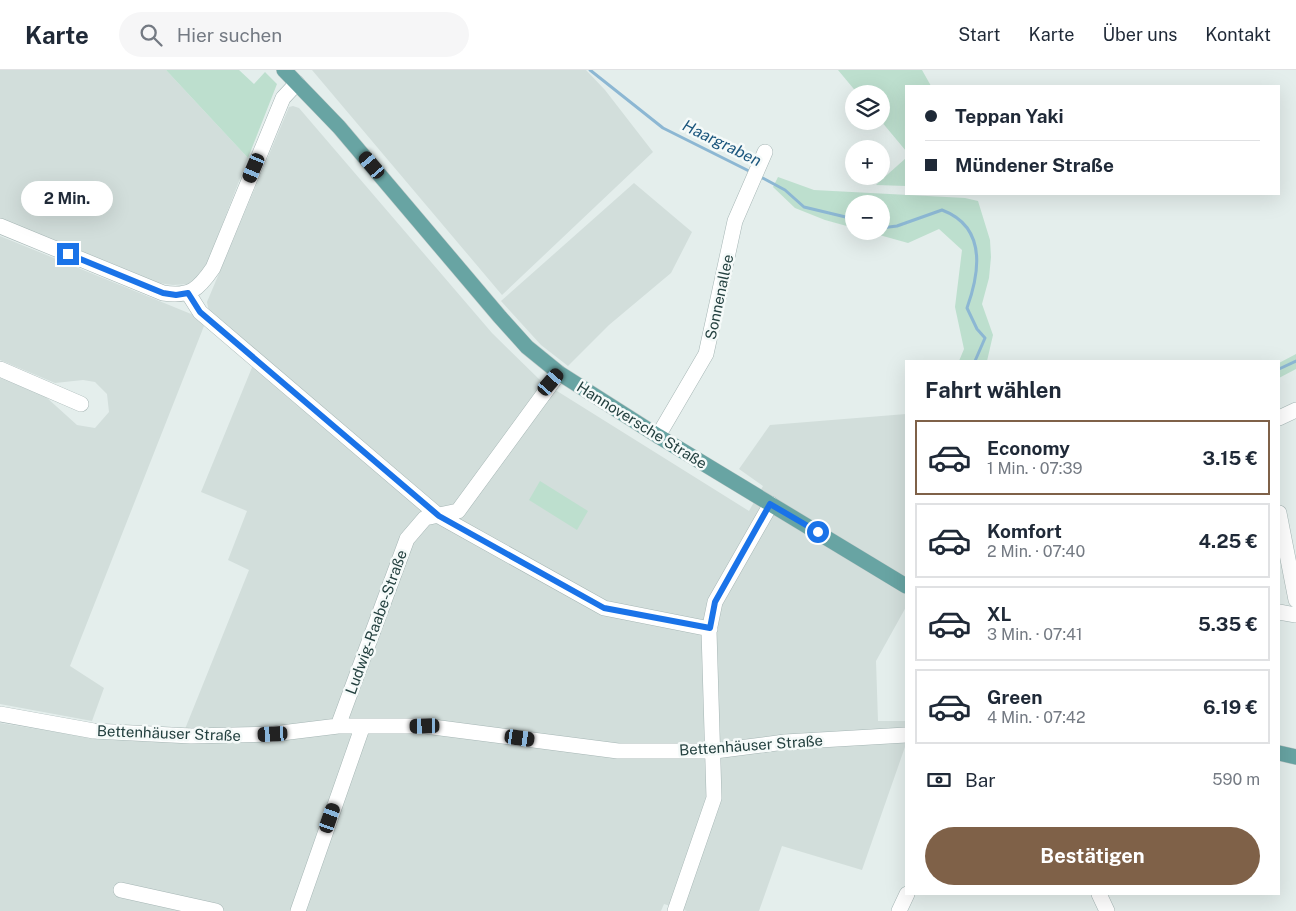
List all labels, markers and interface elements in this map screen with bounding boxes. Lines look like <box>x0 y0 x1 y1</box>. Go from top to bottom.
search box <box>119 12 469 57</box>
text: Karte <box>25 21 89 49</box>
icon: search <box>137 21 165 49</box>
text: Hier suchen <box>177 24 282 46</box>
text: Start <box>958 24 1001 45</box>
text: Karte <box>1029 24 1074 45</box>
text: Über uns <box>1102 24 1177 45</box>
text: Kontakt <box>1205 24 1271 45</box>
map controls <box>845 85 890 240</box>
button: layers <box>845 85 890 130</box>
text: Teppan Yaki <box>955 105 1064 127</box>
water label: Haargraben <box>680 116 765 170</box>
button: + <box>845 140 890 185</box>
car <box>356 149 387 181</box>
car <box>241 151 266 185</box>
text: Mündener Straße <box>955 154 1114 176</box>
callout: 2 Min. <box>22 181 114 216</box>
text: 2 Min. <box>44 189 90 208</box>
button: − <box>845 195 890 240</box>
route end <box>57 243 79 265</box>
street label: Sonnenallee <box>702 253 736 341</box>
car <box>535 366 566 398</box>
text: Fahrt wählen <box>925 377 1062 403</box>
street label: Hannoversche Straße <box>574 378 710 472</box>
icon: car <box>927 435 972 480</box>
text: Economy <box>987 437 1070 459</box>
text: 3.15 € <box>1203 447 1258 469</box>
text: 1 Min. · 07:39 <box>987 459 1082 478</box>
icon: car <box>927 518 972 563</box>
text: Komfort <box>987 520 1062 542</box>
route start <box>807 521 829 543</box>
text: 4.25 € <box>1198 530 1258 552</box>
text: 2 Min. · 07:40 <box>987 542 1085 561</box>
street label: Ludwig-Raabe-Straße <box>342 547 410 697</box>
icon: car <box>927 601 972 646</box>
text: XL <box>987 603 1012 625</box>
text: 5.35 € <box>1198 613 1258 635</box>
text: 3 Min. · 07:41 <box>987 625 1082 644</box>
icon: car <box>927 684 972 729</box>
text: Green <box>987 686 1042 708</box>
text: 6.19 € <box>1203 696 1258 718</box>
text: 4 Min. · 07:42 <box>987 708 1085 727</box>
car <box>409 718 440 734</box>
street label: Bettenhäuser Straße <box>97 722 241 744</box>
car <box>257 726 288 742</box>
car <box>504 728 535 748</box>
street label: Bettenhäuser Straße <box>678 731 824 759</box>
icon: cash <box>925 766 953 794</box>
text: Bar <box>965 769 996 791</box>
text: 590 m <box>1212 770 1260 789</box>
car <box>318 801 341 835</box>
button: Bestätigen <box>925 827 1260 885</box>

